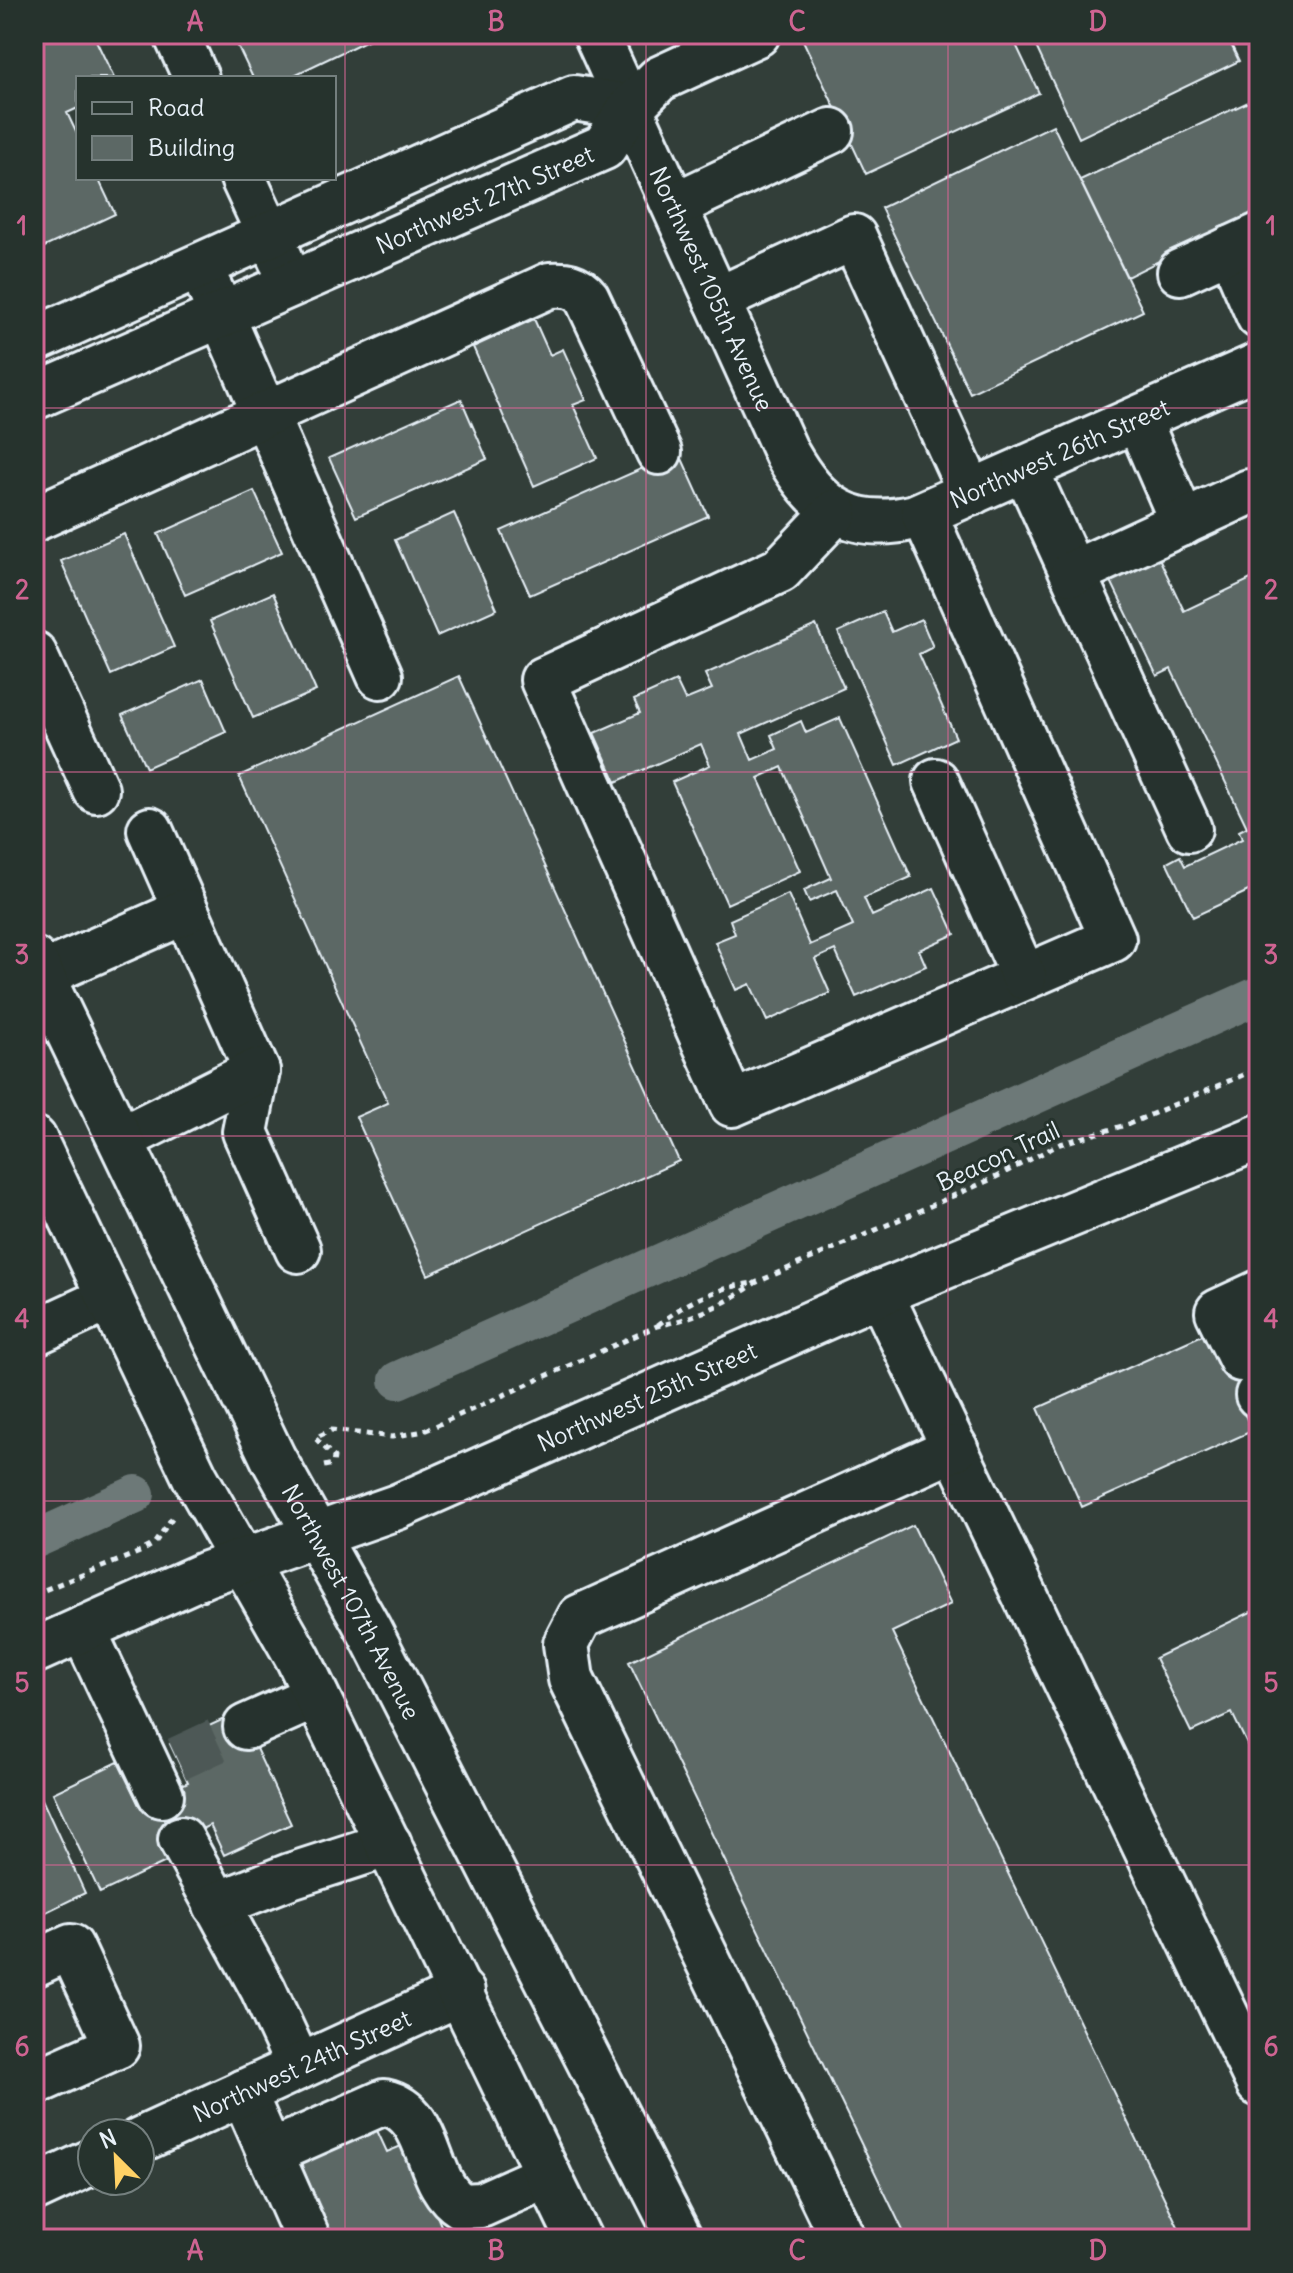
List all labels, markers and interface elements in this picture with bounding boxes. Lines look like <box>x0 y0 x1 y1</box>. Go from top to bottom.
text: A <box>187 5 204 38</box>
text: B <box>487 5 505 38</box>
text: C <box>788 5 806 38</box>
text: D <box>1089 5 1107 38</box>
legend <box>76 76 336 180</box>
text: Road <box>148 92 204 122</box>
text: Building <box>148 132 235 162</box>
street label: Northwest 27th Street <box>371 139 598 260</box>
street label: Northwest 105th Avenue <box>643 162 780 416</box>
text: 1 <box>17 209 27 242</box>
text: 1 <box>1266 209 1276 242</box>
street label: Northwest 26th Street <box>945 392 1174 515</box>
text: 2 <box>15 573 29 606</box>
text: 2 <box>1264 573 1278 606</box>
text: 3 <box>15 938 29 971</box>
text: 3 <box>1264 938 1278 971</box>
street label: Beacon Trail <box>932 1114 1064 1198</box>
text: 4 <box>14 1302 30 1335</box>
text: 4 <box>1263 1302 1279 1335</box>
street label: Northwest 25th Street <box>532 1335 761 1458</box>
street label: Northwest 107th Avenue <box>276 1479 427 1724</box>
text: 5 <box>15 1666 30 1699</box>
text: 5 <box>1264 1666 1279 1699</box>
street label: Northwest 24th Street <box>188 2003 415 2129</box>
text: 6 <box>14 2030 30 2063</box>
text: 6 <box>1263 2030 1279 2063</box>
north arrow <box>76 2117 156 2197</box>
text: N <box>95 2123 121 2155</box>
text: A <box>187 2234 204 2267</box>
text: B <box>487 2234 505 2267</box>
text: C <box>788 2234 806 2267</box>
text: D <box>1089 2234 1107 2267</box>

